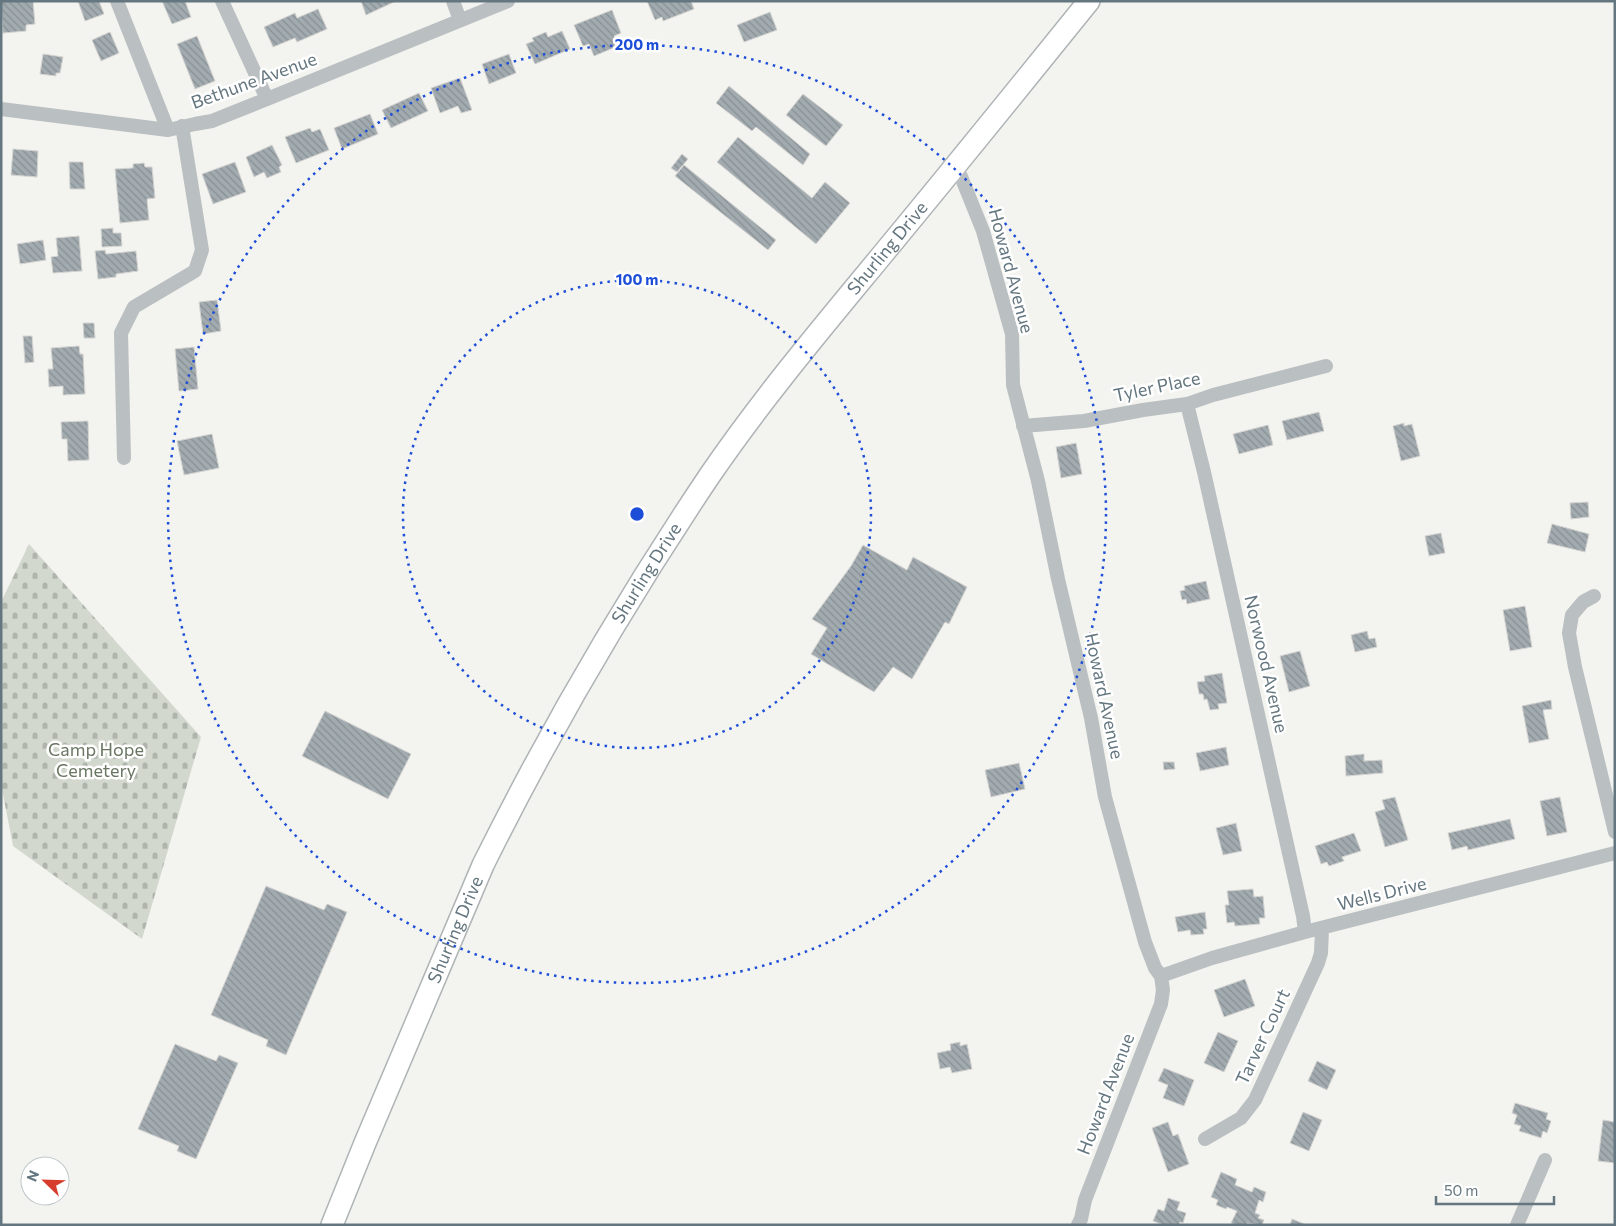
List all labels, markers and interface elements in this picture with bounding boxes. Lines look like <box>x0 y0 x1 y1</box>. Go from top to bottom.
text: 200 m <box>615 35 659 53</box>
street label: Bethune Avenue <box>188 47 319 113</box>
street label: Shurling Drive <box>842 197 932 299</box>
street label: Howard Avenue <box>985 206 1039 336</box>
text: 100 m <box>616 270 658 288</box>
street label: Tyler Place <box>1111 366 1202 406</box>
centre of rings <box>628 505 646 523</box>
street label: Shurling Drive <box>606 518 685 627</box>
street label: Norwood Avenue <box>1240 593 1294 735</box>
street label: Howard Avenue <box>1081 631 1129 761</box>
park label: Camp Hope Cemetery <box>48 738 144 781</box>
street label: Wells Drive <box>1335 871 1429 915</box>
street label: Shurling Drive <box>422 872 487 986</box>
street label: Tarver Court <box>1230 985 1294 1088</box>
street label: Howard Avenue <box>1072 1030 1138 1157</box>
north arrow <box>20 1156 70 1206</box>
text: N <box>23 1168 42 1184</box>
scale bar <box>1436 1174 1554 1206</box>
text: 50 m <box>1444 1181 1478 1199</box>

